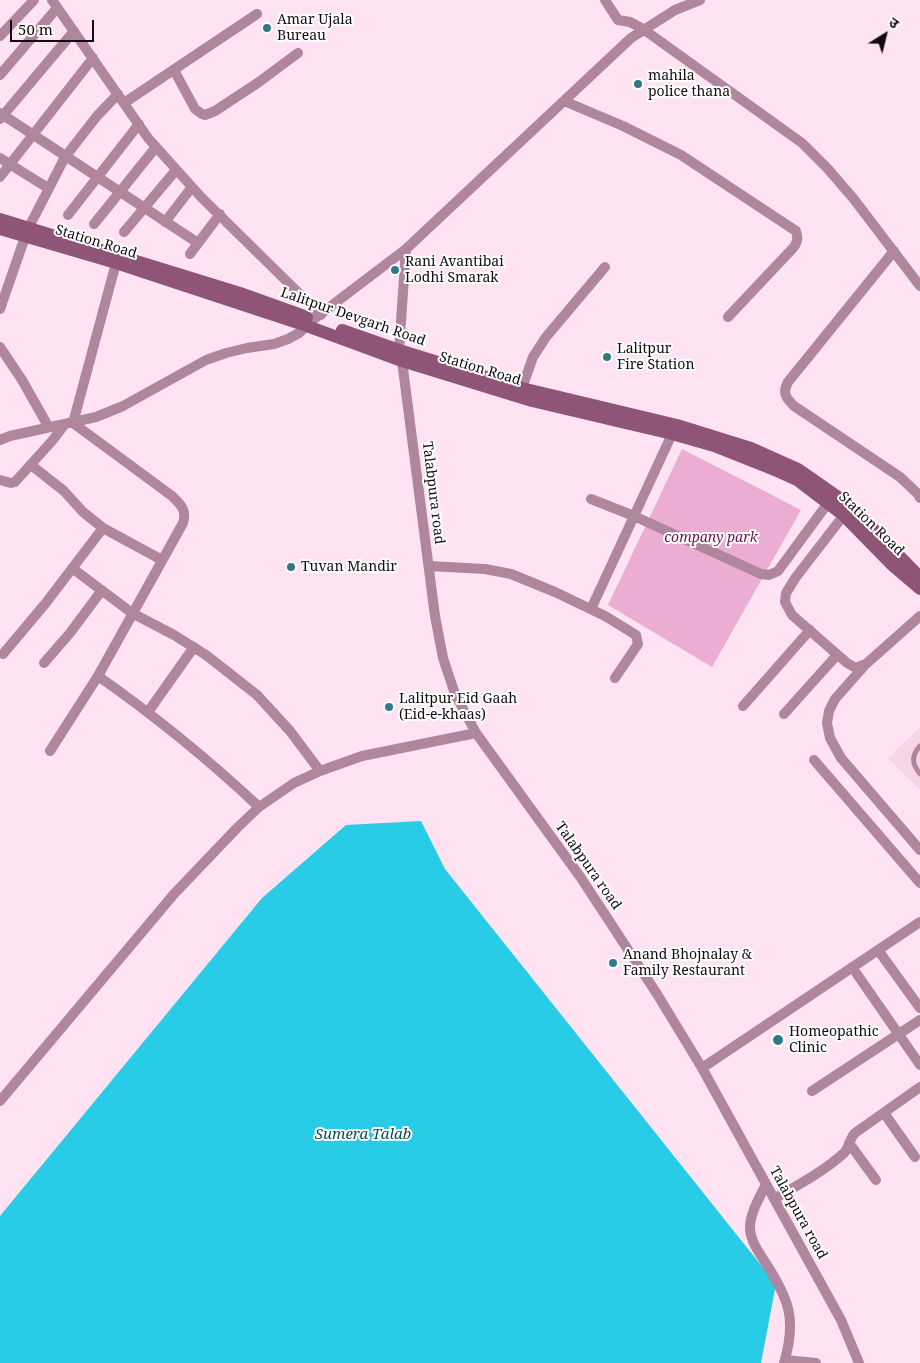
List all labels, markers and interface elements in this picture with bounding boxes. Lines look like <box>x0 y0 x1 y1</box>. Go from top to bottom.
scale bar <box>12 10 96 42</box>
north arrow <box>860 10 910 60</box>
place label: Amar Ujala Bureau <box>277 12 353 44</box>
text: उ <box>885 12 903 33</box>
text: 50 m <box>18 19 53 39</box>
marker: Amar Ujala Bureau <box>261 22 273 34</box>
place label: mahila police thana <box>648 68 730 100</box>
marker: mahila police thana <box>632 78 644 90</box>
street label: Station Road <box>53 222 139 262</box>
place label: Rani Avantibai Lodhi Smarak <box>405 254 504 286</box>
marker: Rani Avantibai Lodhi Smarak <box>389 264 401 276</box>
street label: Lalitpur Devgarh Road <box>278 284 428 350</box>
place label: Lalitpur Fire Station <box>617 341 694 374</box>
street label: Station Road <box>437 349 523 389</box>
marker: Lalitpur Fire Station <box>601 351 613 363</box>
street label: Talabpura road <box>418 441 448 545</box>
street label: Station Road <box>835 489 907 559</box>
park label: company park <box>664 530 758 546</box>
place label: Tuvan Mandir <box>301 559 397 575</box>
marker: Tuvan Mandir <box>285 561 297 573</box>
place label: Lalitpur Eid Gaah (Eid-e-khaas) <box>399 691 517 724</box>
marker: Lalitpur Eid Gaah (Eid-e-khaas) <box>383 701 395 713</box>
street label: Talabpura road <box>551 819 625 913</box>
place label: Anand Bhojnalay & Family Restaurant <box>623 947 752 980</box>
marker: Anand Bhojnalay & Family Restaurant <box>607 957 619 969</box>
place label: Homeopathic Clinic <box>789 1024 879 1056</box>
marker: Homeopathic Clinic <box>771 1033 785 1047</box>
water label: Sumera Talab <box>315 1126 411 1144</box>
street label: Talabpura road <box>766 1164 830 1262</box>

